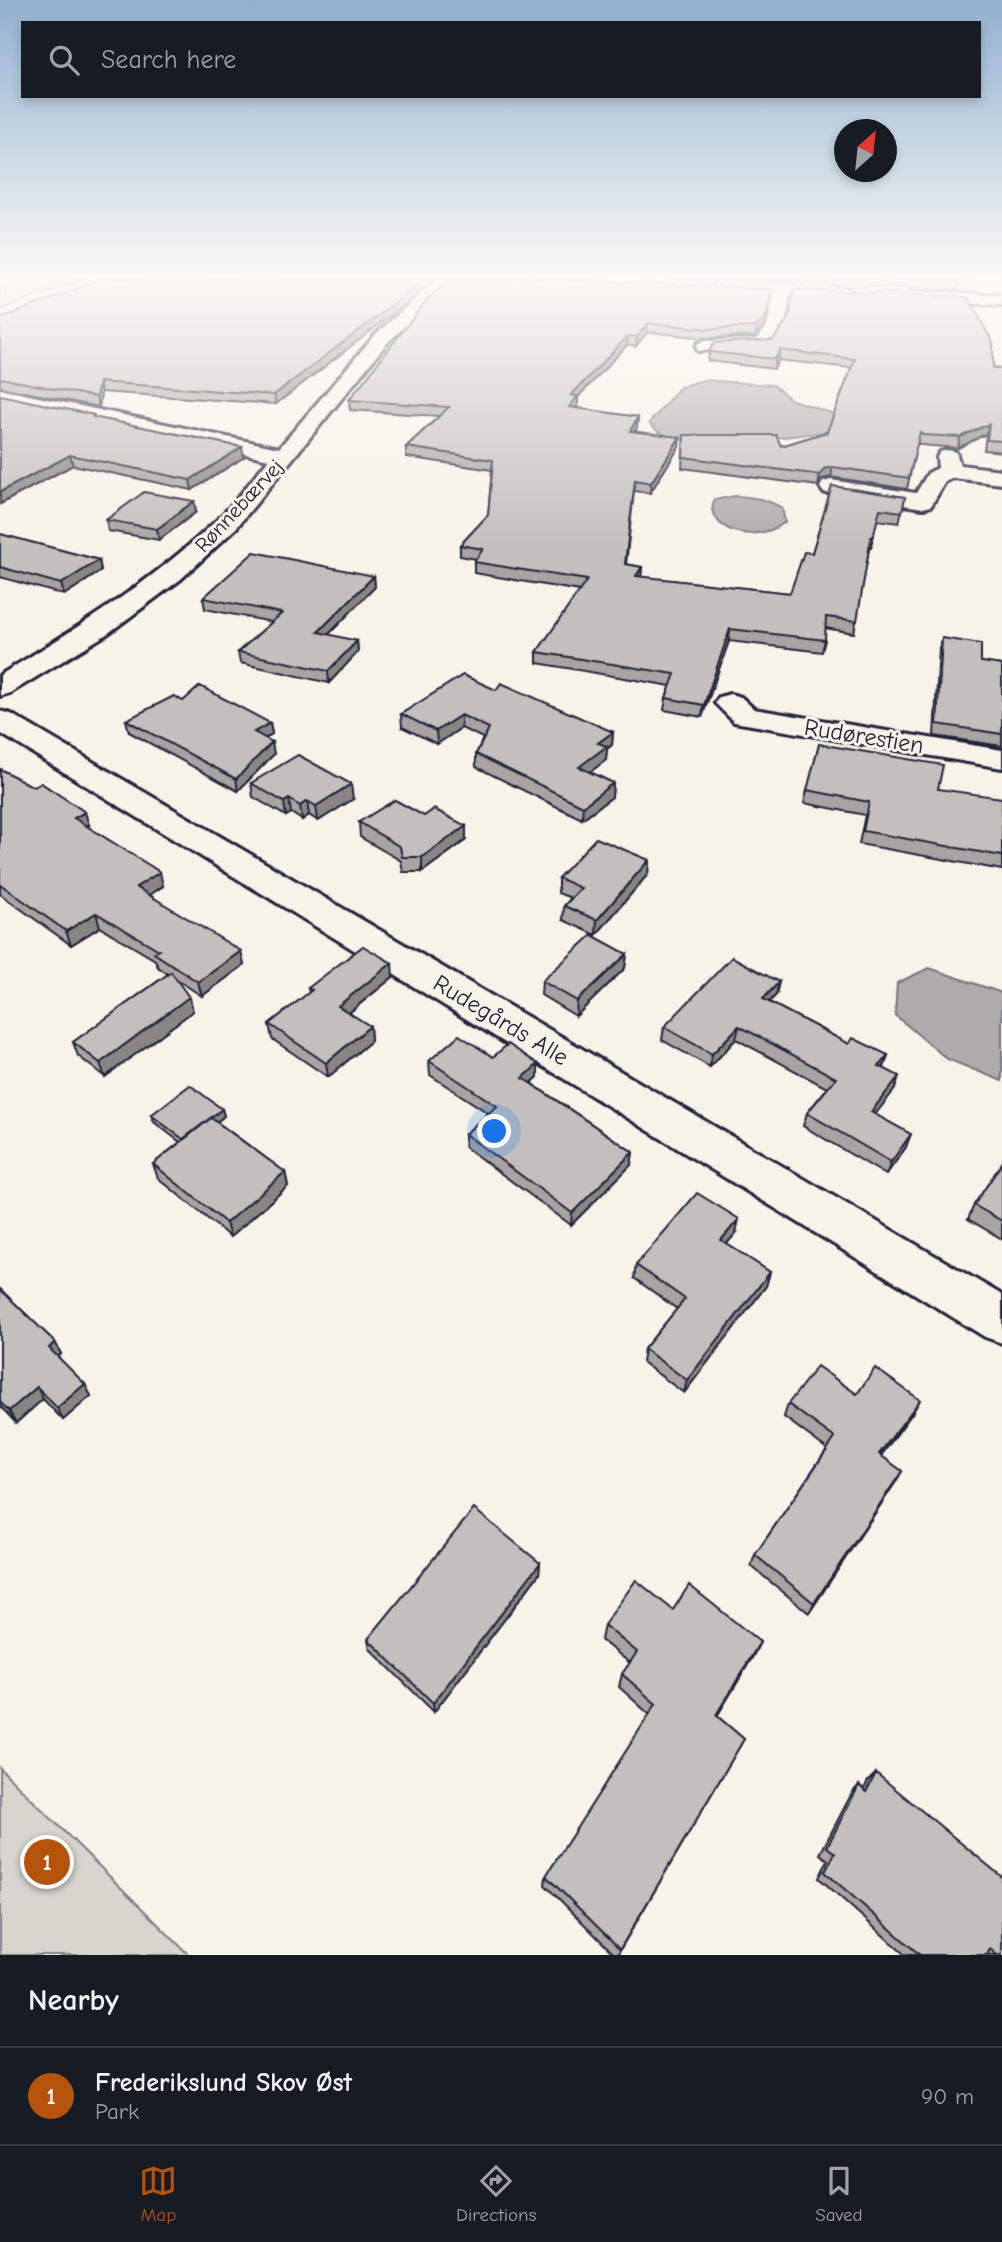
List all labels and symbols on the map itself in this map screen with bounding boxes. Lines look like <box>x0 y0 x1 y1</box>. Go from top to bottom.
north arrow <box>834 119 897 182</box>
street label: Rønnebærvej <box>190 455 288 557</box>
street label: Rudørestien <box>802 713 926 759</box>
street label: Rudegårds Alle <box>428 969 574 1071</box>
your location <box>477 1114 511 1148</box>
pin: 1 <box>24 1836 70 1888</box>

